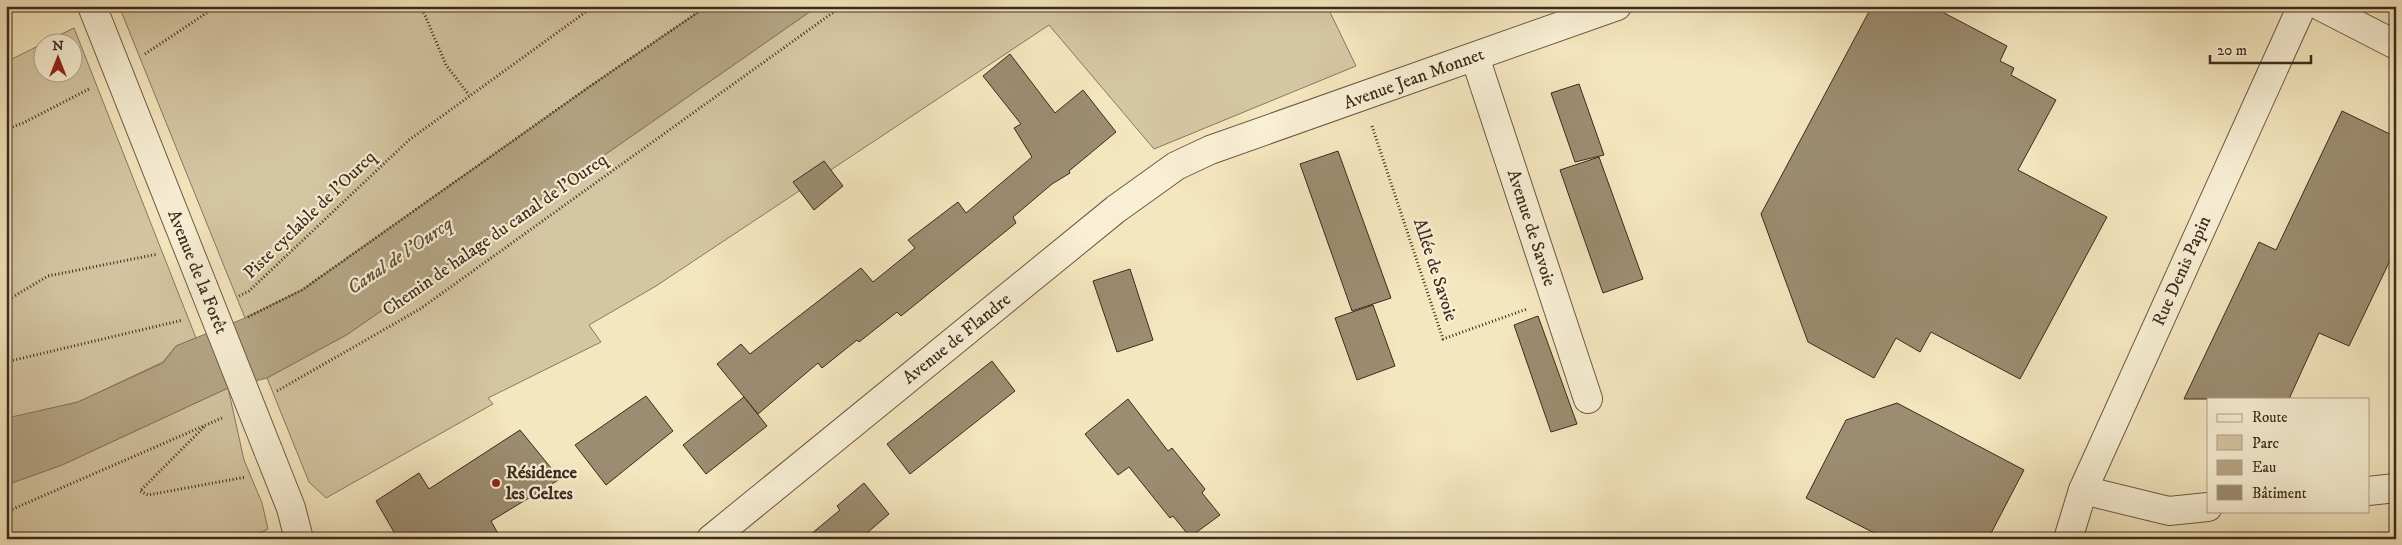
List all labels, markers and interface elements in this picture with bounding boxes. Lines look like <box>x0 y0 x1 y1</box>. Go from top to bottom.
north arrow <box>32 32 82 82</box>
scale bar <box>2210 32 2311 64</box>
text: N <box>52 37 64 55</box>
text: 20 m <box>2217 41 2247 60</box>
street label: Avenue Jean Monnet <box>1341 43 1487 115</box>
street label: Piste cyclable de l'Ourcq <box>239 145 381 284</box>
street label: Chemin de halage du canal de l'Ourcq <box>379 148 612 321</box>
street label: Avenue de Savoie <box>1502 167 1560 289</box>
street label: Avenue de la Forêt <box>162 207 232 338</box>
water label: Canal de l'Ourcq <box>343 212 458 300</box>
street label: Rue Denis Papin <box>2148 212 2216 329</box>
street label: Allée de Savoie <box>1408 216 1462 324</box>
street label: Avenue de Flandre <box>899 289 1015 389</box>
legend <box>2207 398 2370 512</box>
text: Route <box>2252 408 2287 427</box>
text: Parc <box>2252 434 2280 453</box>
text: Eau <box>2252 458 2276 477</box>
place label: Résidence les Celtes <box>505 462 578 505</box>
marker: Résidence les Celtes <box>490 477 502 489</box>
text: Bâtiment <box>2252 484 2307 503</box>

